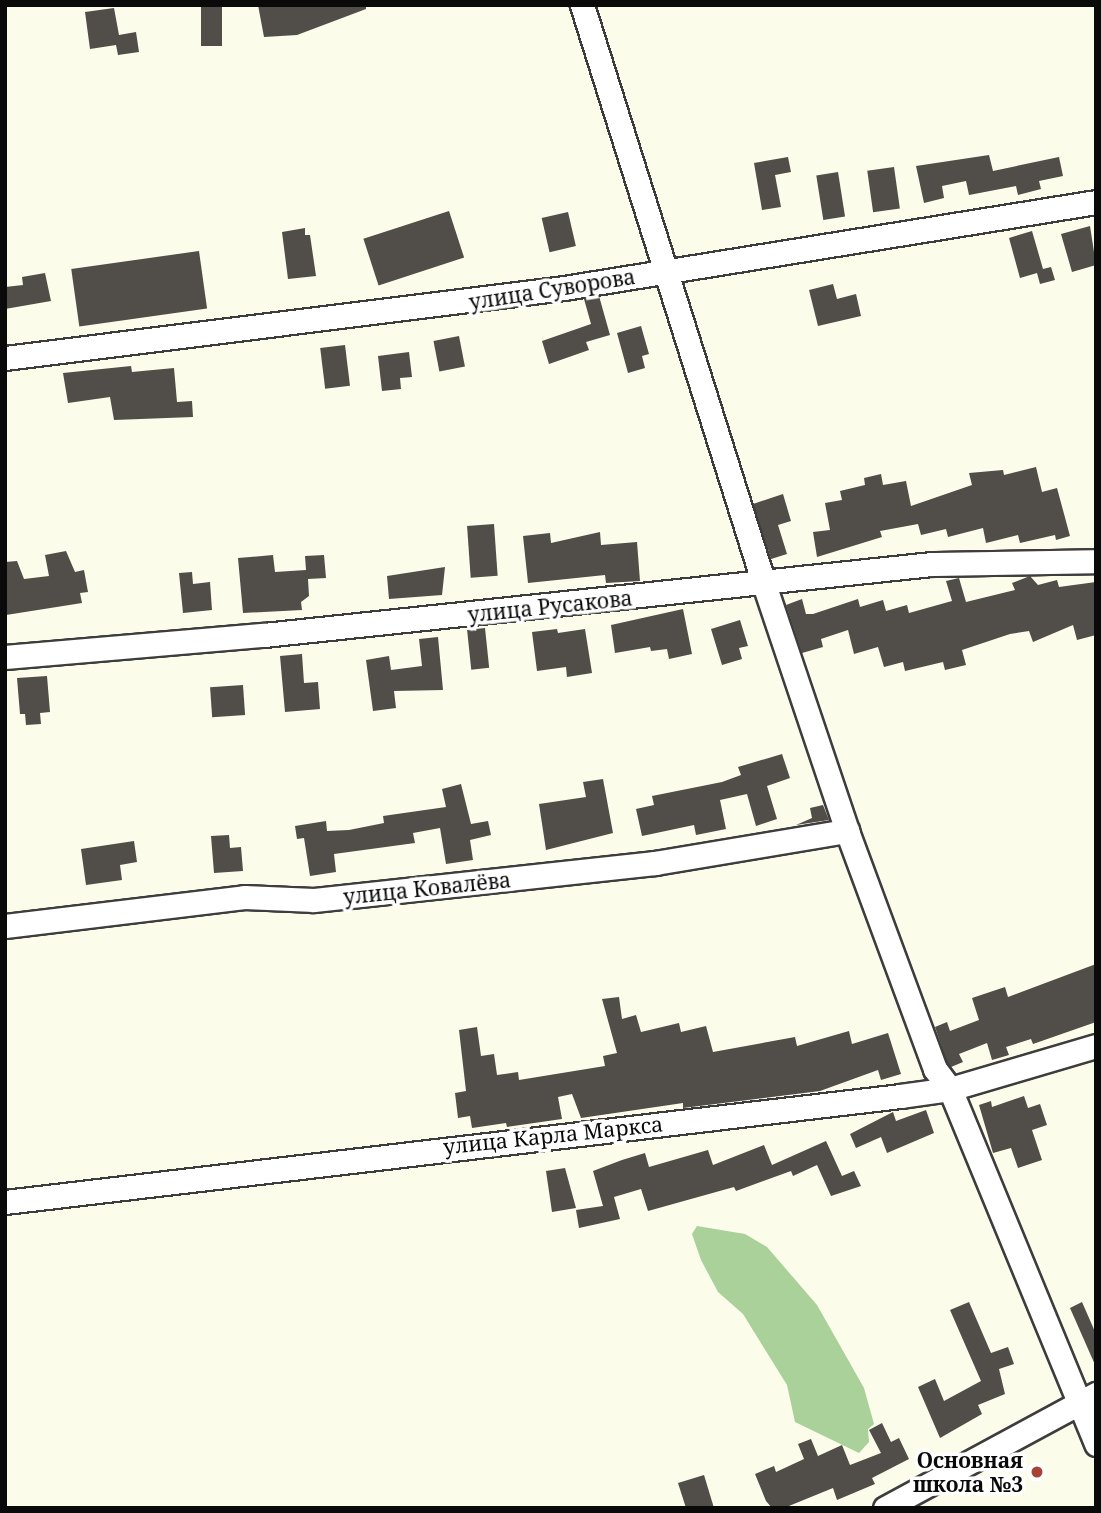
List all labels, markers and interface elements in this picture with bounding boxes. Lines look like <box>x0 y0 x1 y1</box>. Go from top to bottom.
street label: улица Суворова <box>467 263 637 315</box>
street label: улица Русакова <box>466 585 634 627</box>
street label: улица Ковалёва <box>342 867 512 909</box>
street label: улица Карла Маркса <box>442 1111 664 1159</box>
place label: Основная школа №3 <box>913 1447 1023 1497</box>
marker: Основная школа №3 <box>1029 1464 1045 1480</box>

